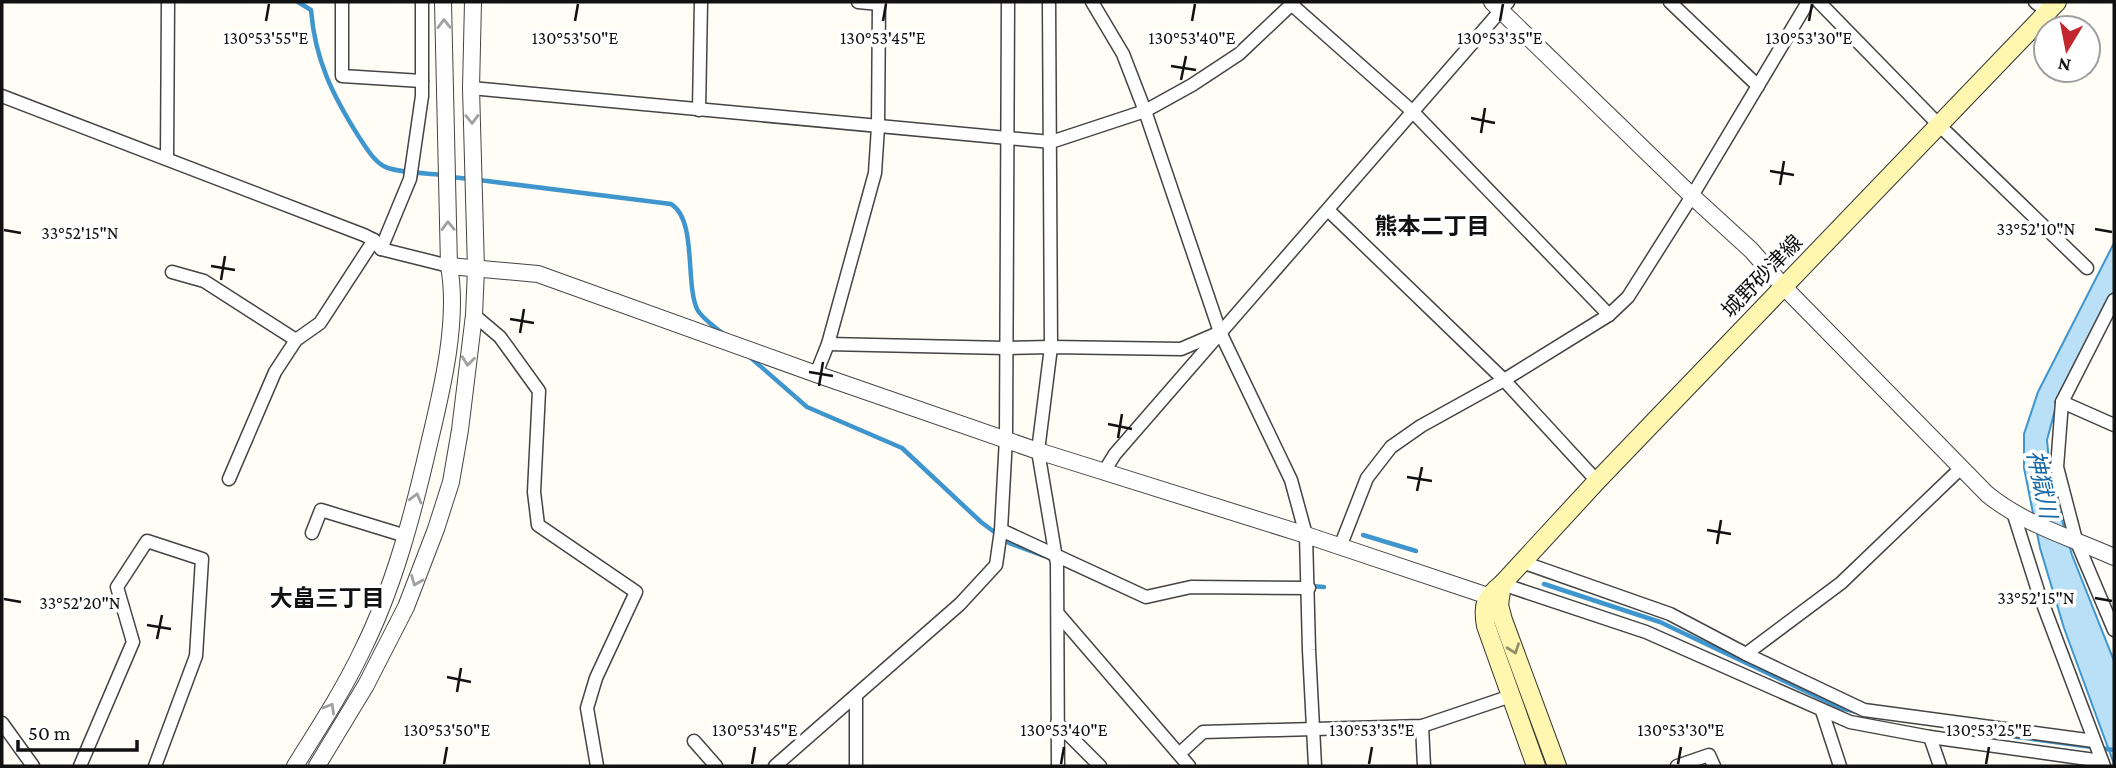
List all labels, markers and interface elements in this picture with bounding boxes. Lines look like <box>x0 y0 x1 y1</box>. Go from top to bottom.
north arrow <box>2032 14 2102 84</box>
one-way arrow <box>436 18 451 29</box>
text: 130°53'55"E <box>224 28 309 48</box>
text: 130°53'50"E <box>532 28 618 48</box>
text: 130°53'45"E <box>840 28 926 48</box>
text: 130°53'40"E <box>1149 28 1236 48</box>
text: 130°53'35"E <box>1457 28 1543 48</box>
text: 130°53'30"E <box>1766 28 1853 48</box>
text: N <box>2056 54 2072 77</box>
one-way arrow <box>464 114 479 125</box>
district label: 熊本二丁目 <box>1375 213 1490 239</box>
text: 33°52'10"N <box>1997 219 2076 239</box>
one-way arrow <box>440 221 456 231</box>
text: 33°52'15"N <box>41 223 119 243</box>
street label: 城野砂津線 <box>1717 230 1807 322</box>
one-way arrow <box>461 355 476 367</box>
water label: 神獄川 <box>2022 448 2063 523</box>
one-way arrow <box>408 492 422 504</box>
one-way arrow <box>411 575 425 587</box>
district label: 大畠三丁目 <box>270 585 385 611</box>
text: 33°52'15"N <box>1997 588 2075 608</box>
text: 33°52'20"N <box>39 593 121 613</box>
one-way arrow <box>1506 643 1520 655</box>
one-way arrow <box>322 702 335 715</box>
scale bar <box>18 708 136 752</box>
text: 130°53'50"E <box>404 720 490 740</box>
text: 130°53'45"E <box>712 720 798 740</box>
text: 130°53'40"E <box>1021 720 1108 740</box>
text: 130°53'35"E <box>1329 720 1415 740</box>
text: 130°53'30"E <box>1638 720 1725 740</box>
text: 130°53'25"E <box>1946 720 2032 740</box>
text: 50 m <box>28 721 71 745</box>

